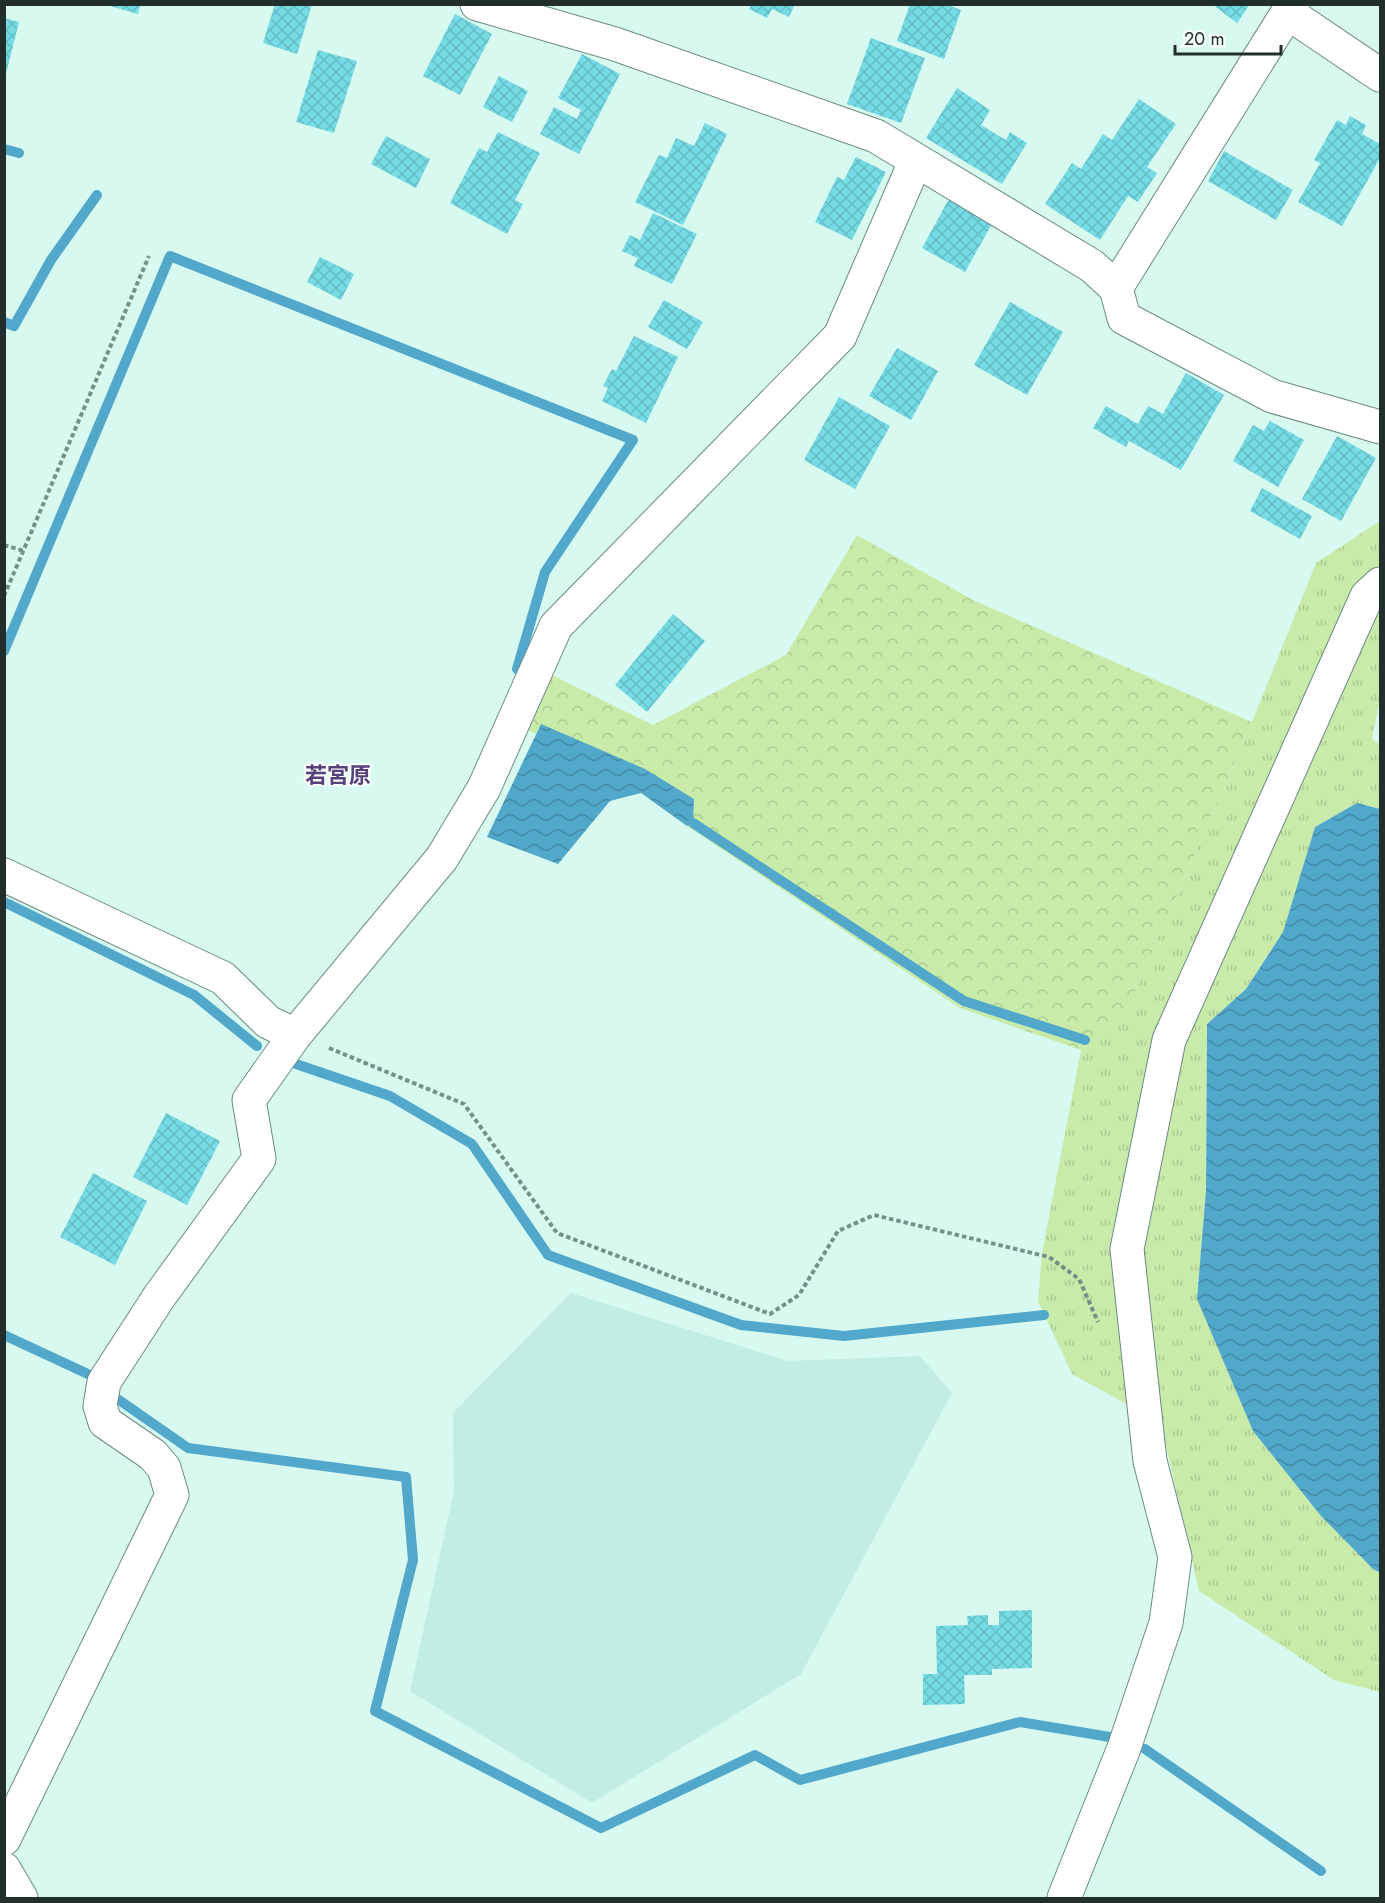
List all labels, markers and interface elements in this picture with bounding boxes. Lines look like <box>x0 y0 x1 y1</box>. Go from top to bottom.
scale bar <box>1175 18 1282 56</box>
text: 20 m <box>1184 26 1224 52</box>
district label: 若宮原 <box>305 759 371 791</box>

